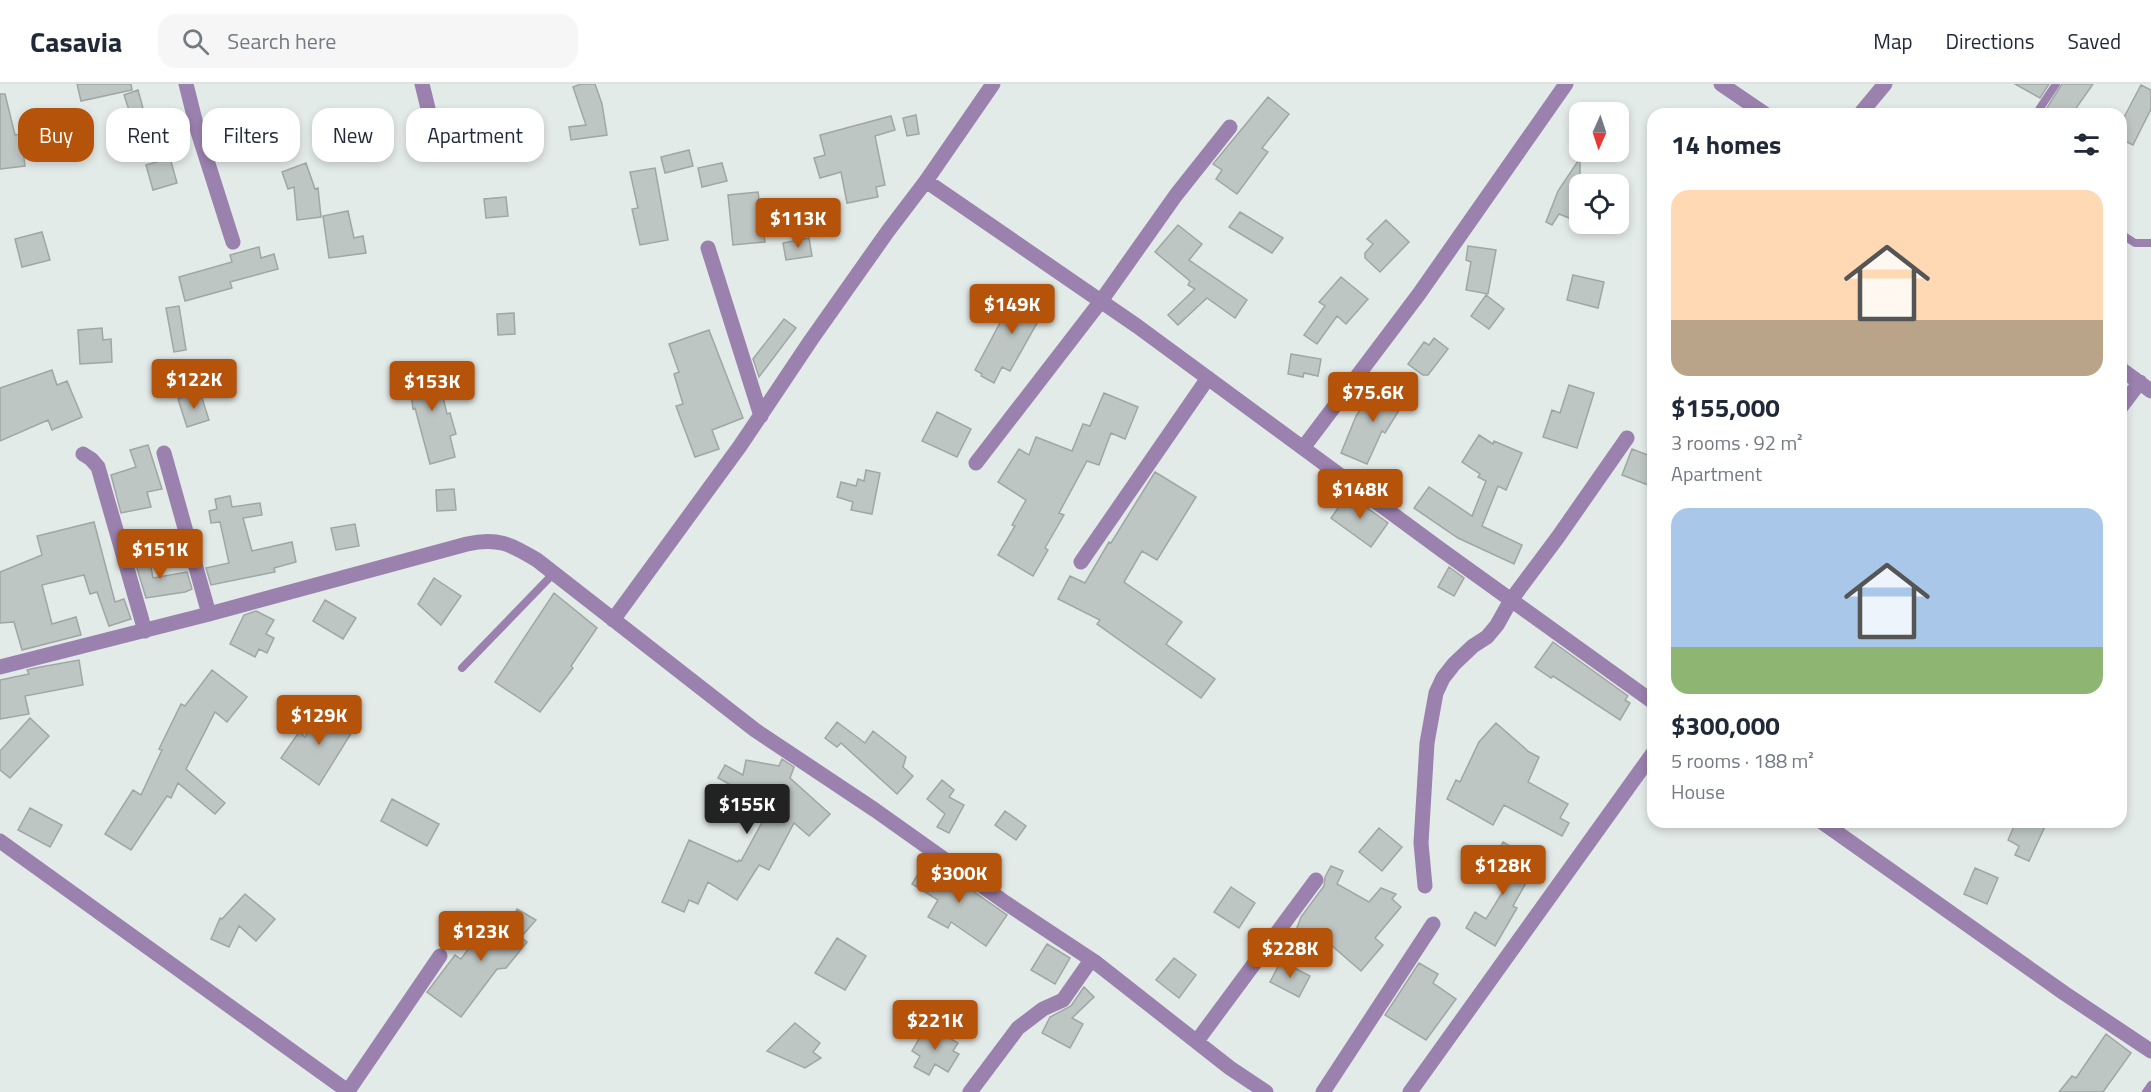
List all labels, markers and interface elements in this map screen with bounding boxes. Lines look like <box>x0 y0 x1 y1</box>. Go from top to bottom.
search box <box>158 14 578 68</box>
text: Casavia <box>30 20 122 63</box>
text: Search here <box>227 24 336 58</box>
icon: search <box>179 25 212 58</box>
text: Map <box>1873 25 1913 57</box>
text: Directions <box>1946 25 2035 57</box>
text: Saved <box>2068 25 2121 57</box>
north arrow <box>1569 102 1629 162</box>
map controls <box>1569 102 1629 234</box>
chip: Buy <box>18 108 94 162</box>
chip: Rent <box>106 108 190 162</box>
chip: Filters <box>202 108 300 162</box>
chip: New <box>312 108 394 162</box>
chip: Apartment <box>406 108 544 162</box>
text: 14 homes <box>1671 125 1781 164</box>
icon: filters <box>2070 128 2103 161</box>
button: locate <box>1569 174 1629 234</box>
pin: $113K <box>756 198 840 249</box>
text: $113K <box>770 202 826 233</box>
icon: home <box>1833 229 1941 337</box>
pin: $149K <box>970 284 1054 335</box>
text: $149K <box>984 288 1040 319</box>
pin: $122K <box>152 359 236 410</box>
pin: $153K <box>390 361 474 412</box>
text: $122K <box>166 363 222 394</box>
text: $153K <box>404 365 460 396</box>
pin: $75.6K <box>1324 372 1422 423</box>
text: $75.6K <box>1342 376 1404 407</box>
text: $155,000 <box>1671 388 1780 427</box>
text: 3 rooms · 92 m² <box>1671 427 1803 458</box>
text: Apartment <box>1671 458 1762 489</box>
pin: $148K <box>1318 469 1402 520</box>
text: $148K <box>1332 473 1388 504</box>
pin: $151K <box>118 529 202 580</box>
text: $151K <box>132 533 188 564</box>
icon: home <box>1833 547 1941 655</box>
pin: $129K <box>277 695 361 746</box>
text: $129K <box>291 699 347 730</box>
text: $300,000 <box>1671 706 1780 745</box>
text: 5 rooms · 188 m² <box>1671 745 1814 776</box>
text: House <box>1671 776 1725 807</box>
pin: $155K <box>705 784 789 835</box>
text: $155K <box>719 788 775 819</box>
pin: $128K <box>1461 845 1545 896</box>
text: $128K <box>1475 849 1531 880</box>
pin: $300K <box>917 853 1001 904</box>
text: $300K <box>931 857 987 888</box>
pin: $123K <box>439 911 523 962</box>
text: $123K <box>453 915 509 946</box>
pin: $228K <box>1248 928 1332 979</box>
text: $228K <box>1262 932 1318 963</box>
pin: $221K <box>893 1000 977 1051</box>
text: $221K <box>907 1004 963 1035</box>

